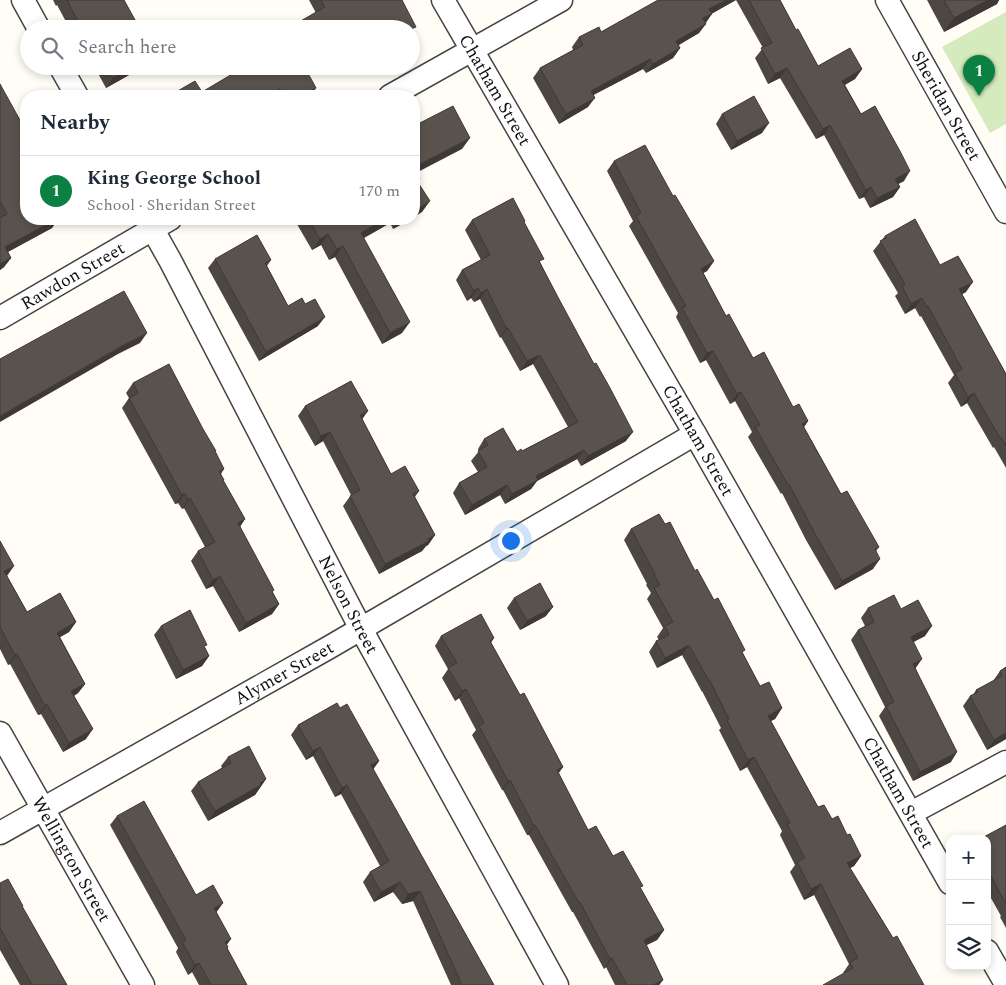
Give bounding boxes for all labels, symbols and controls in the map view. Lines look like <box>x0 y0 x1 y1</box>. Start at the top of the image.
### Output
search box <box>20 20 420 75</box>
street label: Chatham Street <box>452 29 538 151</box>
text: Search here <box>78 33 177 62</box>
icon: search <box>38 34 66 62</box>
street label: Sheridan Street <box>904 45 988 166</box>
pin: 1 <box>963 55 995 96</box>
text: Nearby <box>40 107 110 139</box>
text: King George School <box>87 164 261 193</box>
text: 1 <box>52 179 60 203</box>
text: 170 m <box>358 179 400 203</box>
text: School · Sheridan Street <box>87 193 256 217</box>
street label: Rawdon Street <box>15 235 130 317</box>
street label: Chatham Street <box>655 379 741 501</box>
your location <box>498 528 524 554</box>
street label: Nelson Street <box>311 550 386 659</box>
street label: Alymer Street <box>229 634 339 712</box>
street label: Chatham Street <box>856 731 941 853</box>
street label: Wellington Street <box>25 791 118 927</box>
map controls <box>946 835 991 970</box>
button: + <box>946 835 991 880</box>
button: − <box>946 880 991 925</box>
button: layers <box>946 925 991 970</box>

